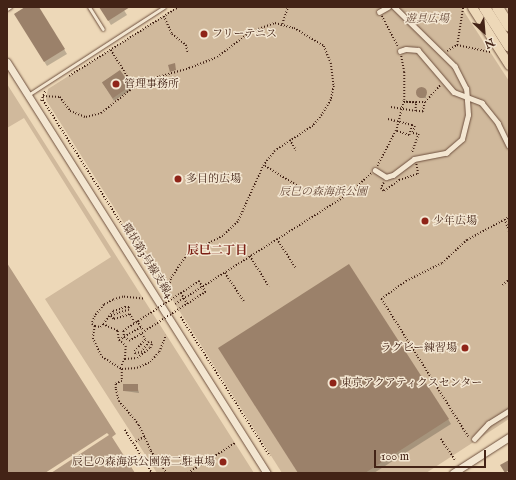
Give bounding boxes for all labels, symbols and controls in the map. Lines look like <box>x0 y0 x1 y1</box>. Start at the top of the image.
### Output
park label: 遊具広場 <box>405 12 449 26</box>
north arrow <box>464 12 504 52</box>
place label: フリーテニス <box>212 27 278 41</box>
marker: フリーテニス <box>199 29 209 39</box>
text: N <box>482 34 497 51</box>
place label: 管理事務所 <box>124 77 179 91</box>
marker: 管理事務所 <box>111 79 121 89</box>
place label: 多目的広場 <box>186 172 241 186</box>
marker: 多目的広場 <box>173 174 183 184</box>
park label: 辰巳の森海浜公園 <box>279 185 367 199</box>
place label: 少年広場 <box>433 214 477 228</box>
marker: 少年広場 <box>420 216 430 226</box>
street label: 環状第3号線支線4 <box>118 221 176 301</box>
district label: 辰巳二丁目 <box>187 244 247 258</box>
place label: ラグビー練習場 <box>380 341 457 355</box>
marker: ラグビー練習場 <box>460 343 470 353</box>
place label: 東京アクアティクスセンター <box>341 376 484 390</box>
marker: 東京アクアティクスセンター <box>328 378 338 388</box>
scale bar <box>376 442 488 468</box>
text: 100 m <box>381 449 409 464</box>
place label: 辰巳の森海浜公園第二駐車場 <box>72 455 215 469</box>
marker: 辰巳の森海浜公園第二駐車場 <box>218 457 228 467</box>

